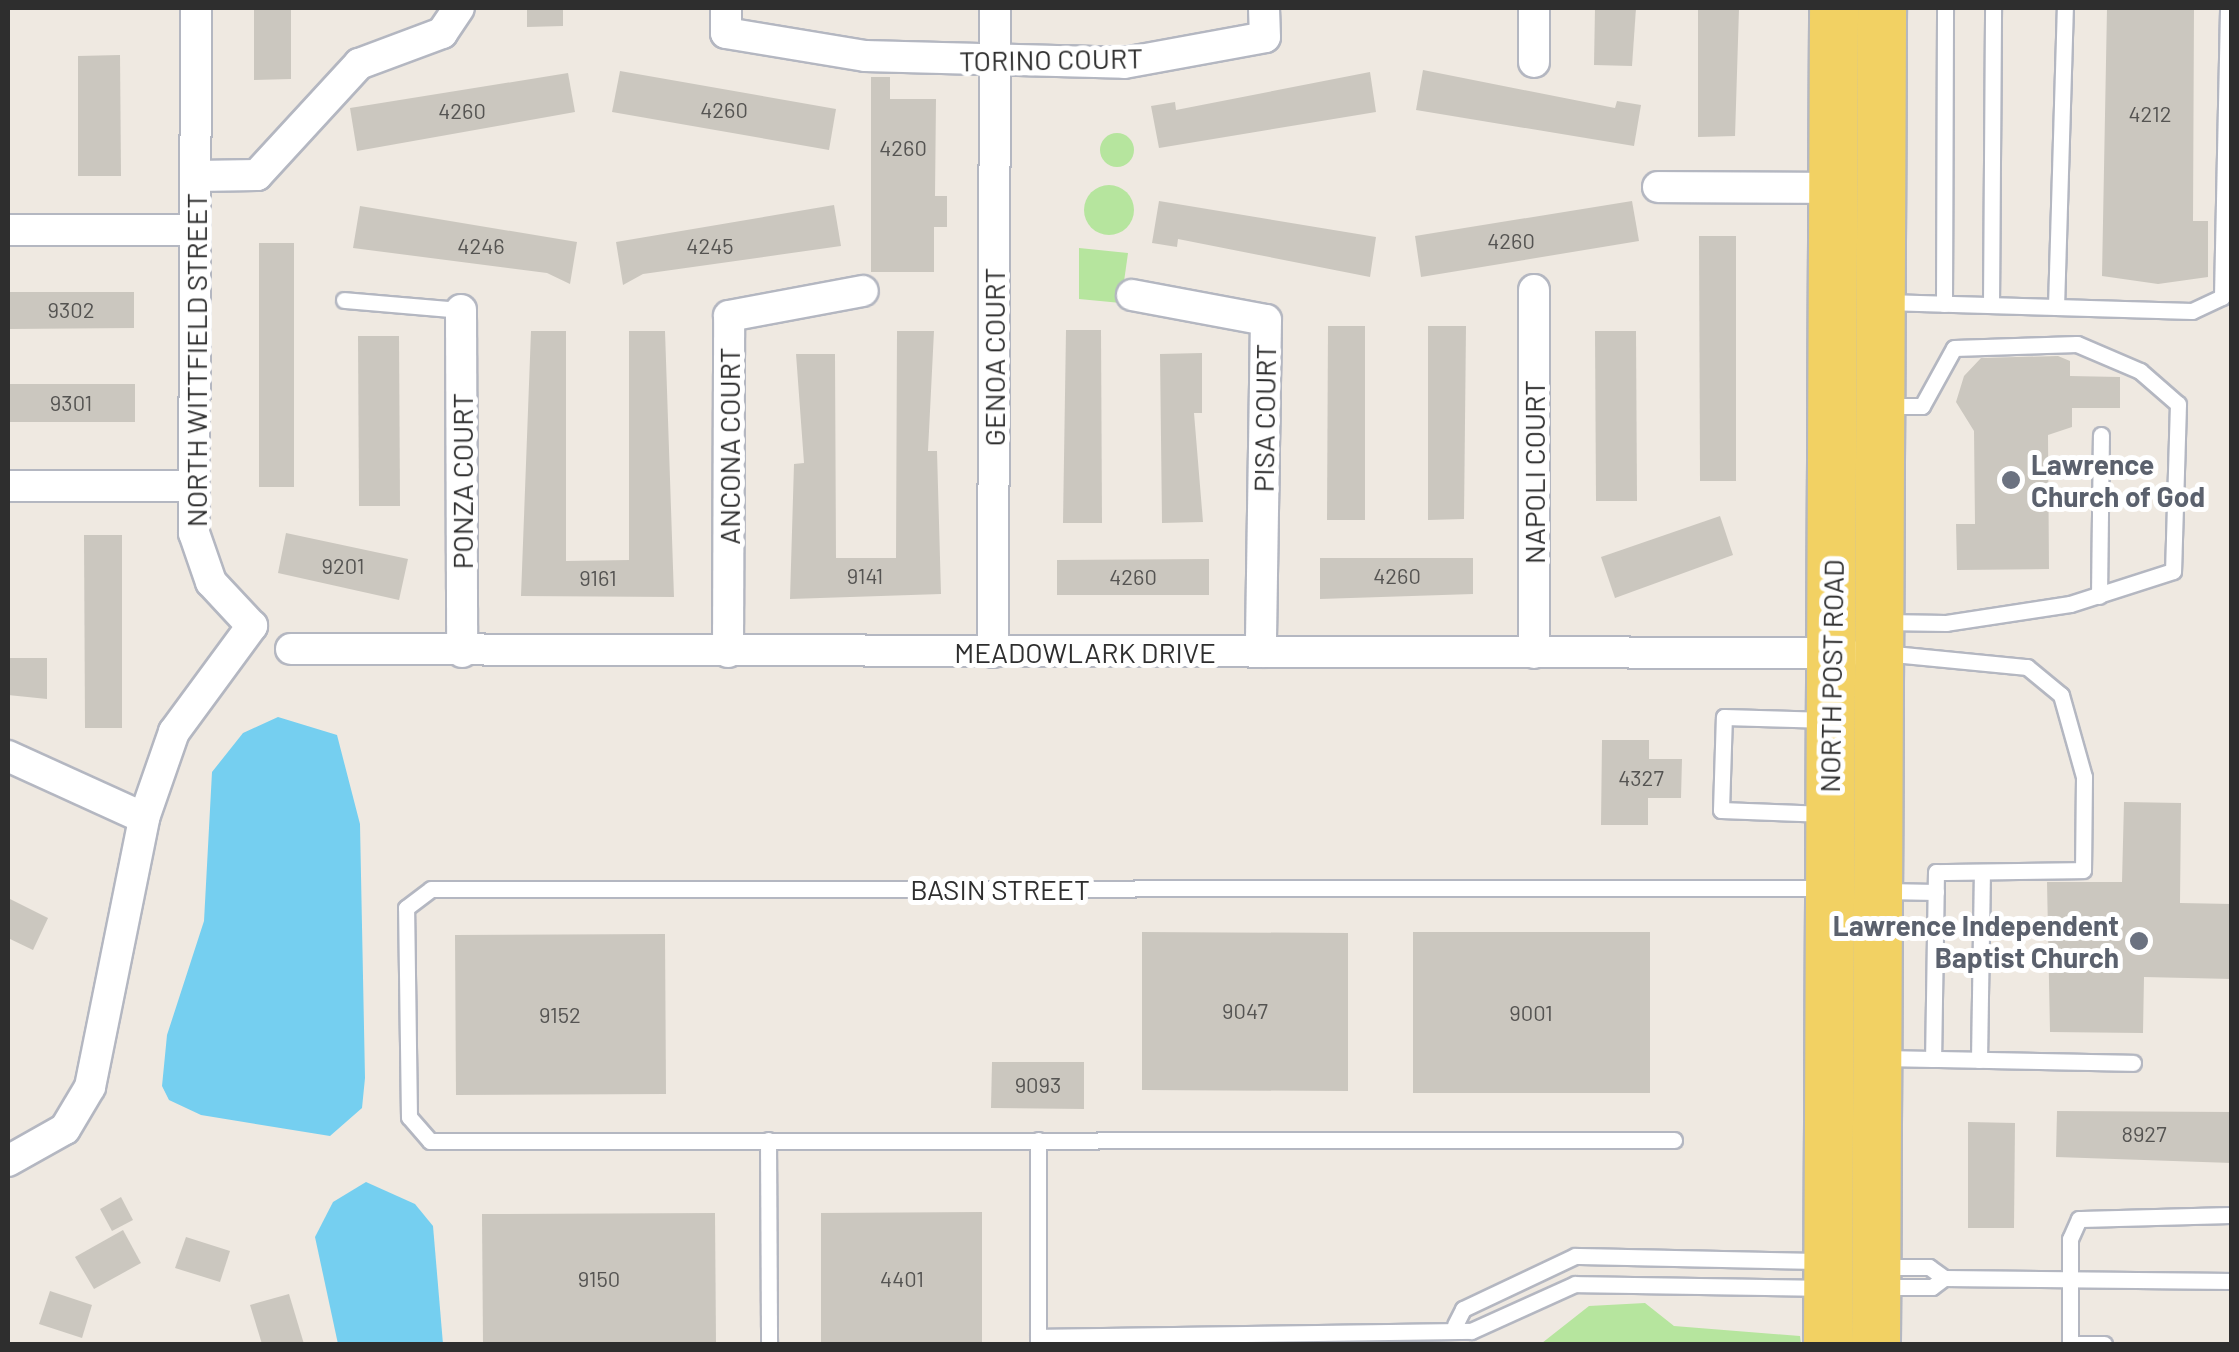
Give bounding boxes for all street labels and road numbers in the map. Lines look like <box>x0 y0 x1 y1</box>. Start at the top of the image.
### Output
street label: TORINO COURT <box>959 41 1143 77</box>
street label: NORTH WITTFIELD STREET <box>179 193 213 527</box>
street label: GENOA COURT <box>977 268 1011 446</box>
street label: PISA COURT <box>1246 344 1282 492</box>
street label: ANCONA COURT <box>712 347 746 545</box>
street label: NAPOLI COURT <box>1517 380 1551 564</box>
street label: PONZA COURT <box>445 393 479 569</box>
street label: NORTH POST ROAD <box>1812 559 1850 793</box>
street label: MEADOWLARK DRIVE <box>954 635 1216 669</box>
street label: BASIN STREET <box>910 872 1090 906</box>

